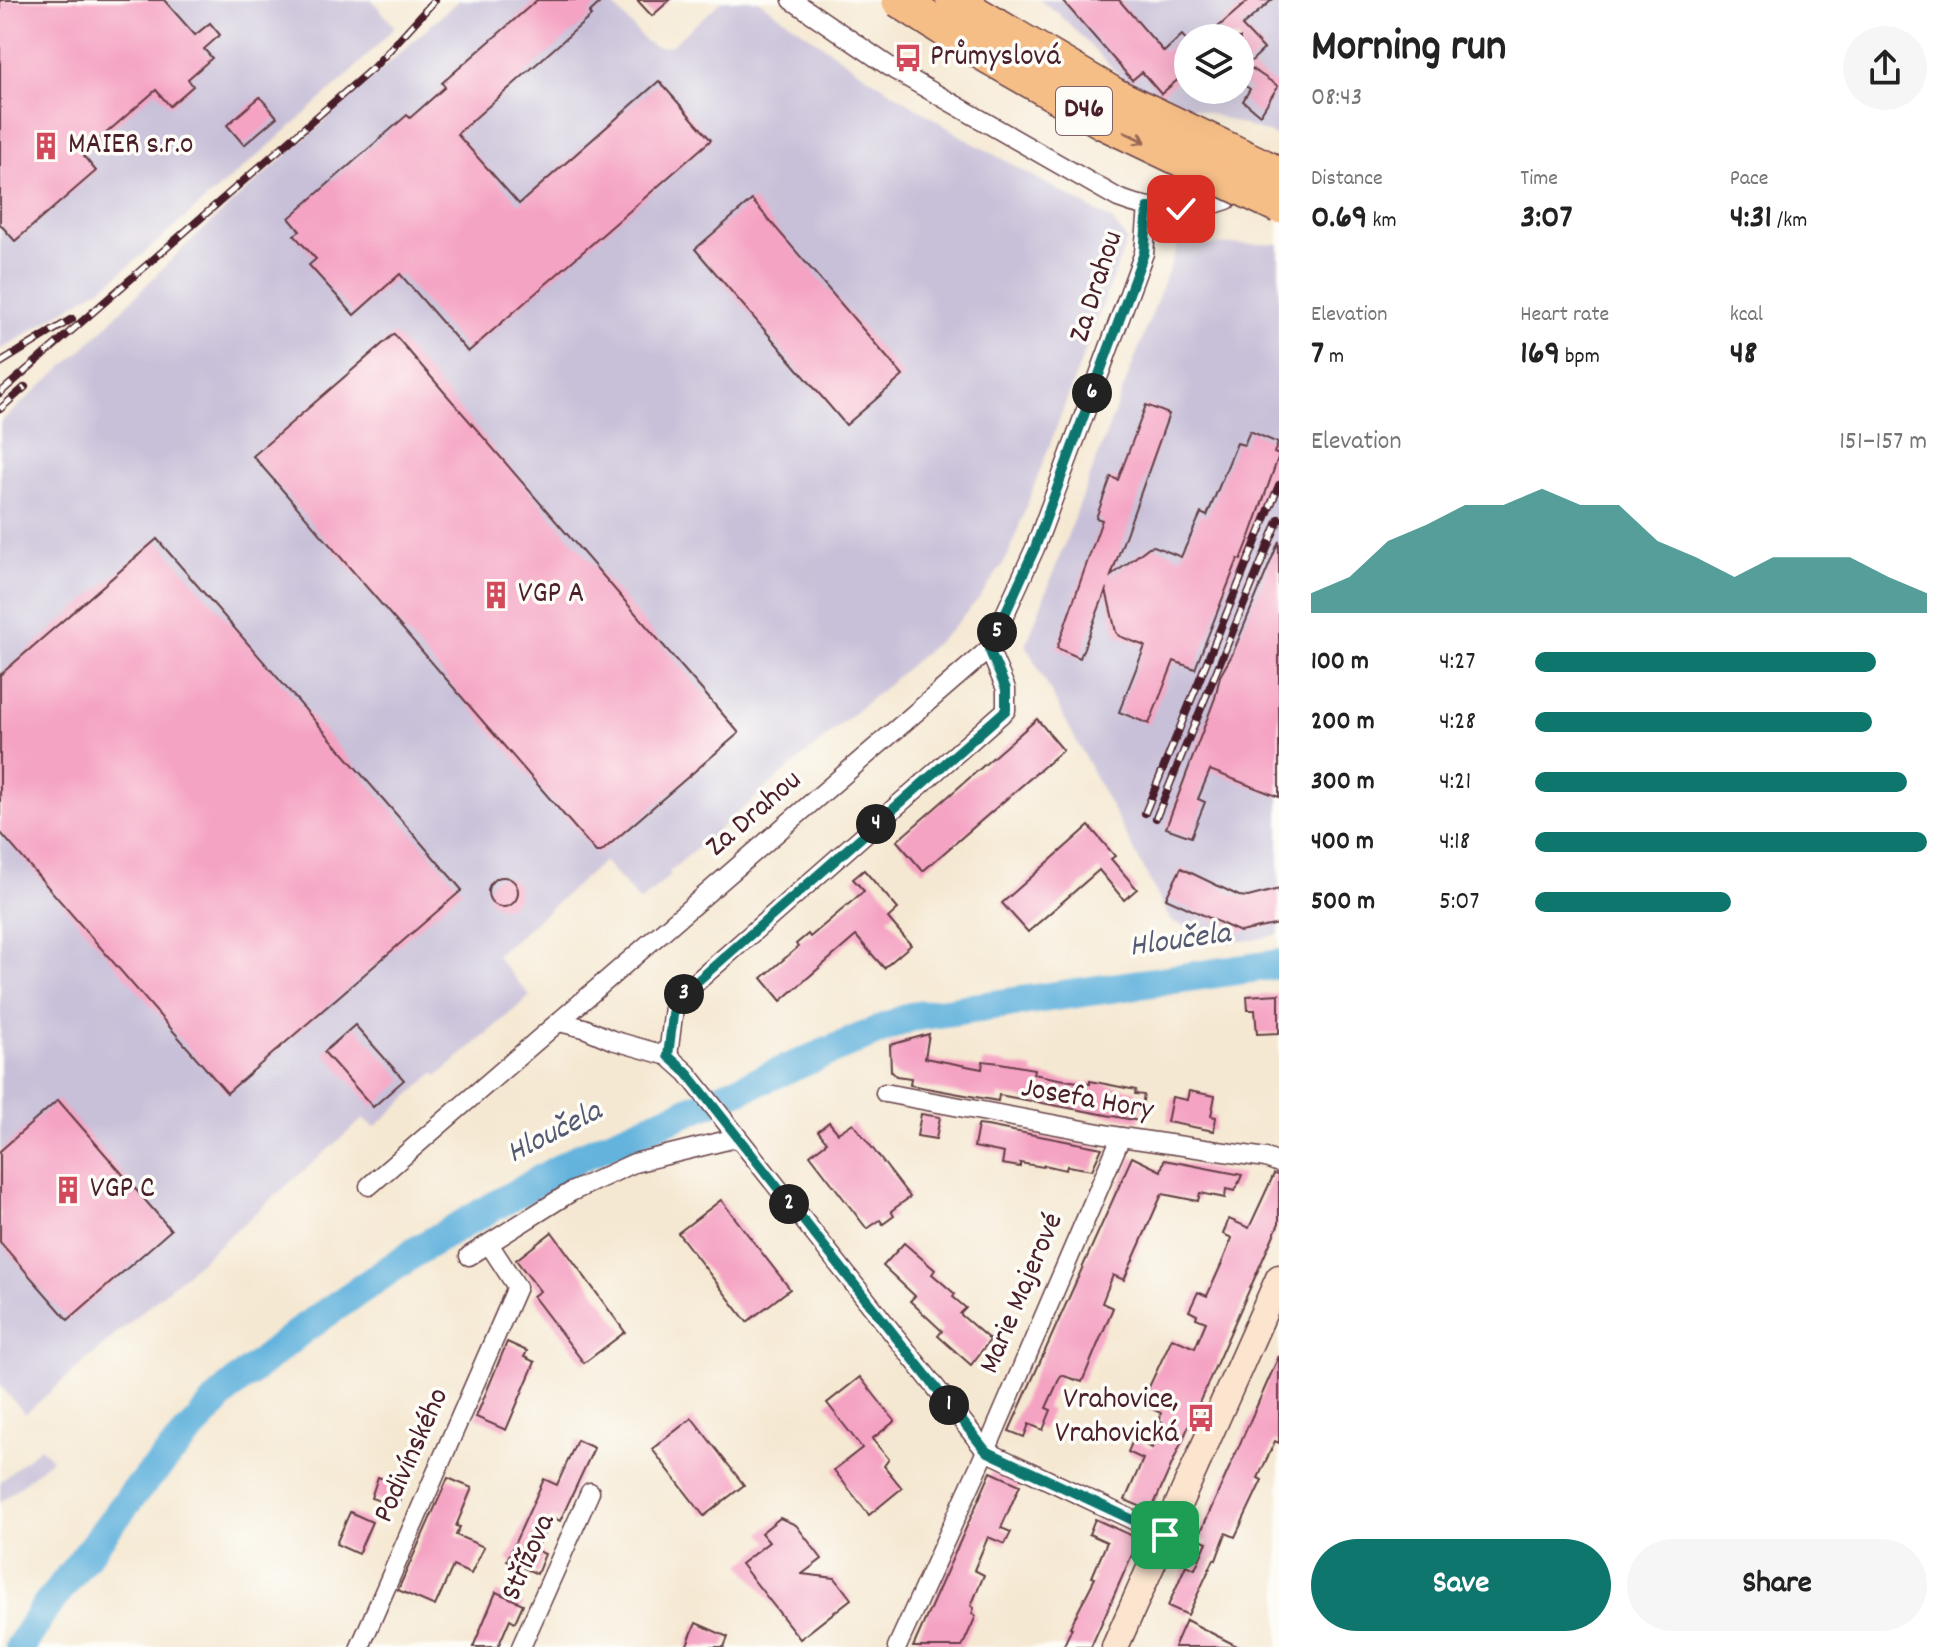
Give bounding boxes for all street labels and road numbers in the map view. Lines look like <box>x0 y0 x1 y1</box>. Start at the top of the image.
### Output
road number: D46 <box>1056 87 1112 135</box>
street label: Za Drahou <box>1060 226 1136 348</box>
street label: Za Drahou <box>698 761 812 869</box>
street label: Josefa Hory <box>1017 1068 1157 1134</box>
street label: Marie Majerové <box>970 1207 1076 1381</box>
street label: Podivínského <box>364 1382 462 1530</box>
street label: Střížova <box>492 1507 569 1608</box>

